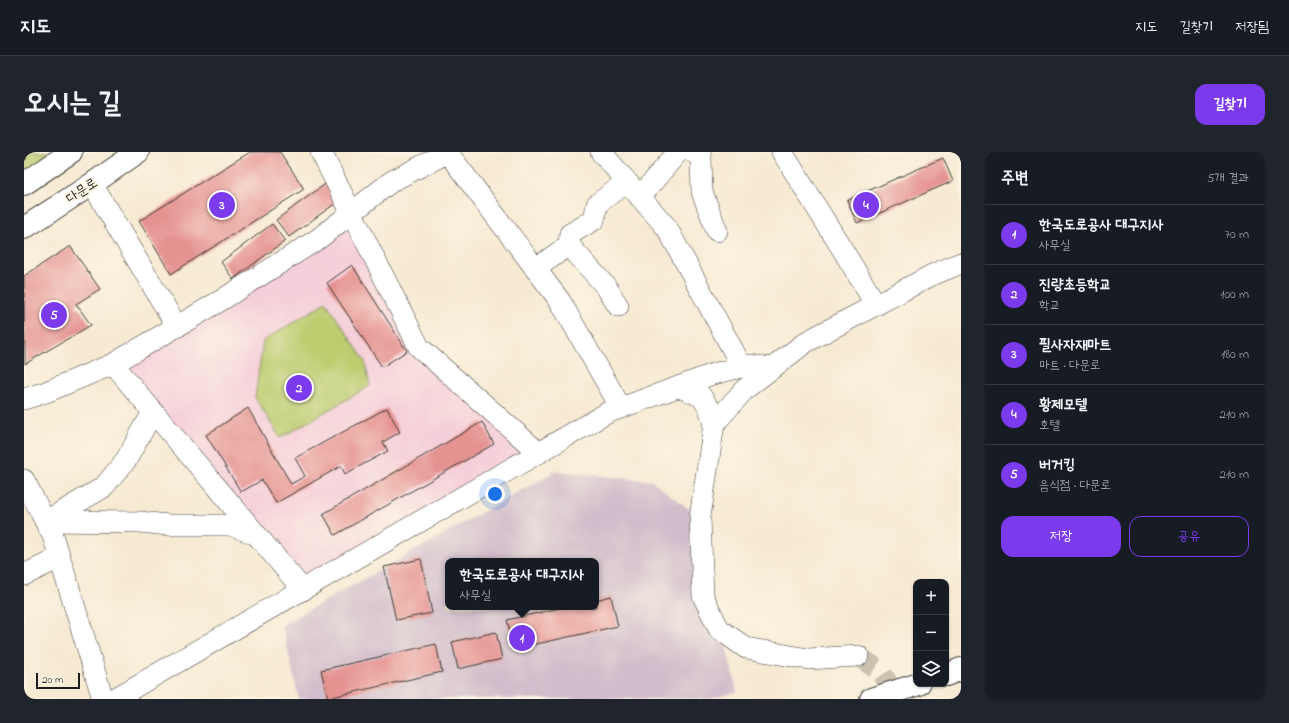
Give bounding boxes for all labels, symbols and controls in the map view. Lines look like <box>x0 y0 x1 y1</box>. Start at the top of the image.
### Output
text: 지도 <box>20 14 51 41</box>
text: 지도 <box>1135 17 1157 38</box>
text: 길찾기 <box>1179 17 1213 38</box>
text: 저장됨 <box>1235 17 1269 38</box>
text: 오시는 길 <box>24 84 121 125</box>
button: 길찾기 <box>1195 84 1265 125</box>
text: 주변 <box>1001 166 1028 191</box>
text: 5개 결과 <box>1207 169 1249 188</box>
street label: 다문로 <box>62 173 102 209</box>
pin: 3 <box>209 190 235 220</box>
pin: 4 <box>853 190 879 220</box>
text: 한국도로공사 대구지사 <box>1039 214 1163 236</box>
text: 1 <box>1012 225 1016 244</box>
text: 70 m <box>1225 225 1249 244</box>
text: 사무실 <box>1039 236 1070 255</box>
text: 진량초등학교 <box>1039 274 1111 296</box>
text: 2 <box>1011 285 1017 304</box>
text: 100 m <box>1220 285 1249 304</box>
text: 학교 <box>1039 296 1060 315</box>
pin: 5 <box>41 300 67 330</box>
text: 필사자재마트 <box>1039 334 1111 356</box>
text: 3 <box>1011 345 1017 364</box>
text: 180 m <box>1221 345 1249 364</box>
text: 마트 · 다문로 <box>1039 356 1101 375</box>
pin: 2 <box>286 373 312 403</box>
text: 황제모텔 <box>1039 394 1087 416</box>
text: 4 <box>1011 405 1017 424</box>
text: 210 m <box>1219 405 1249 424</box>
text: 호텔 <box>1039 416 1060 435</box>
text: 버거킹 <box>1039 454 1075 476</box>
text: 5 <box>1010 465 1018 484</box>
text: 210 m <box>1219 465 1249 484</box>
text: 음식점 · 다문로 <box>1039 476 1111 495</box>
your location <box>485 484 505 504</box>
button: 저장 <box>1001 516 1121 557</box>
button: 공유 <box>1129 516 1249 557</box>
popup <box>445 558 599 610</box>
text: 한국도로공사 대구지사 <box>460 564 584 586</box>
map controls <box>913 579 949 687</box>
button: + <box>913 579 949 615</box>
text: 사무실 <box>460 586 491 605</box>
button: − <box>913 615 949 651</box>
pin: 1 <box>509 623 535 653</box>
button: layers <box>913 651 949 687</box>
scale bar <box>36 671 80 690</box>
text: 20 m <box>42 672 64 688</box>

